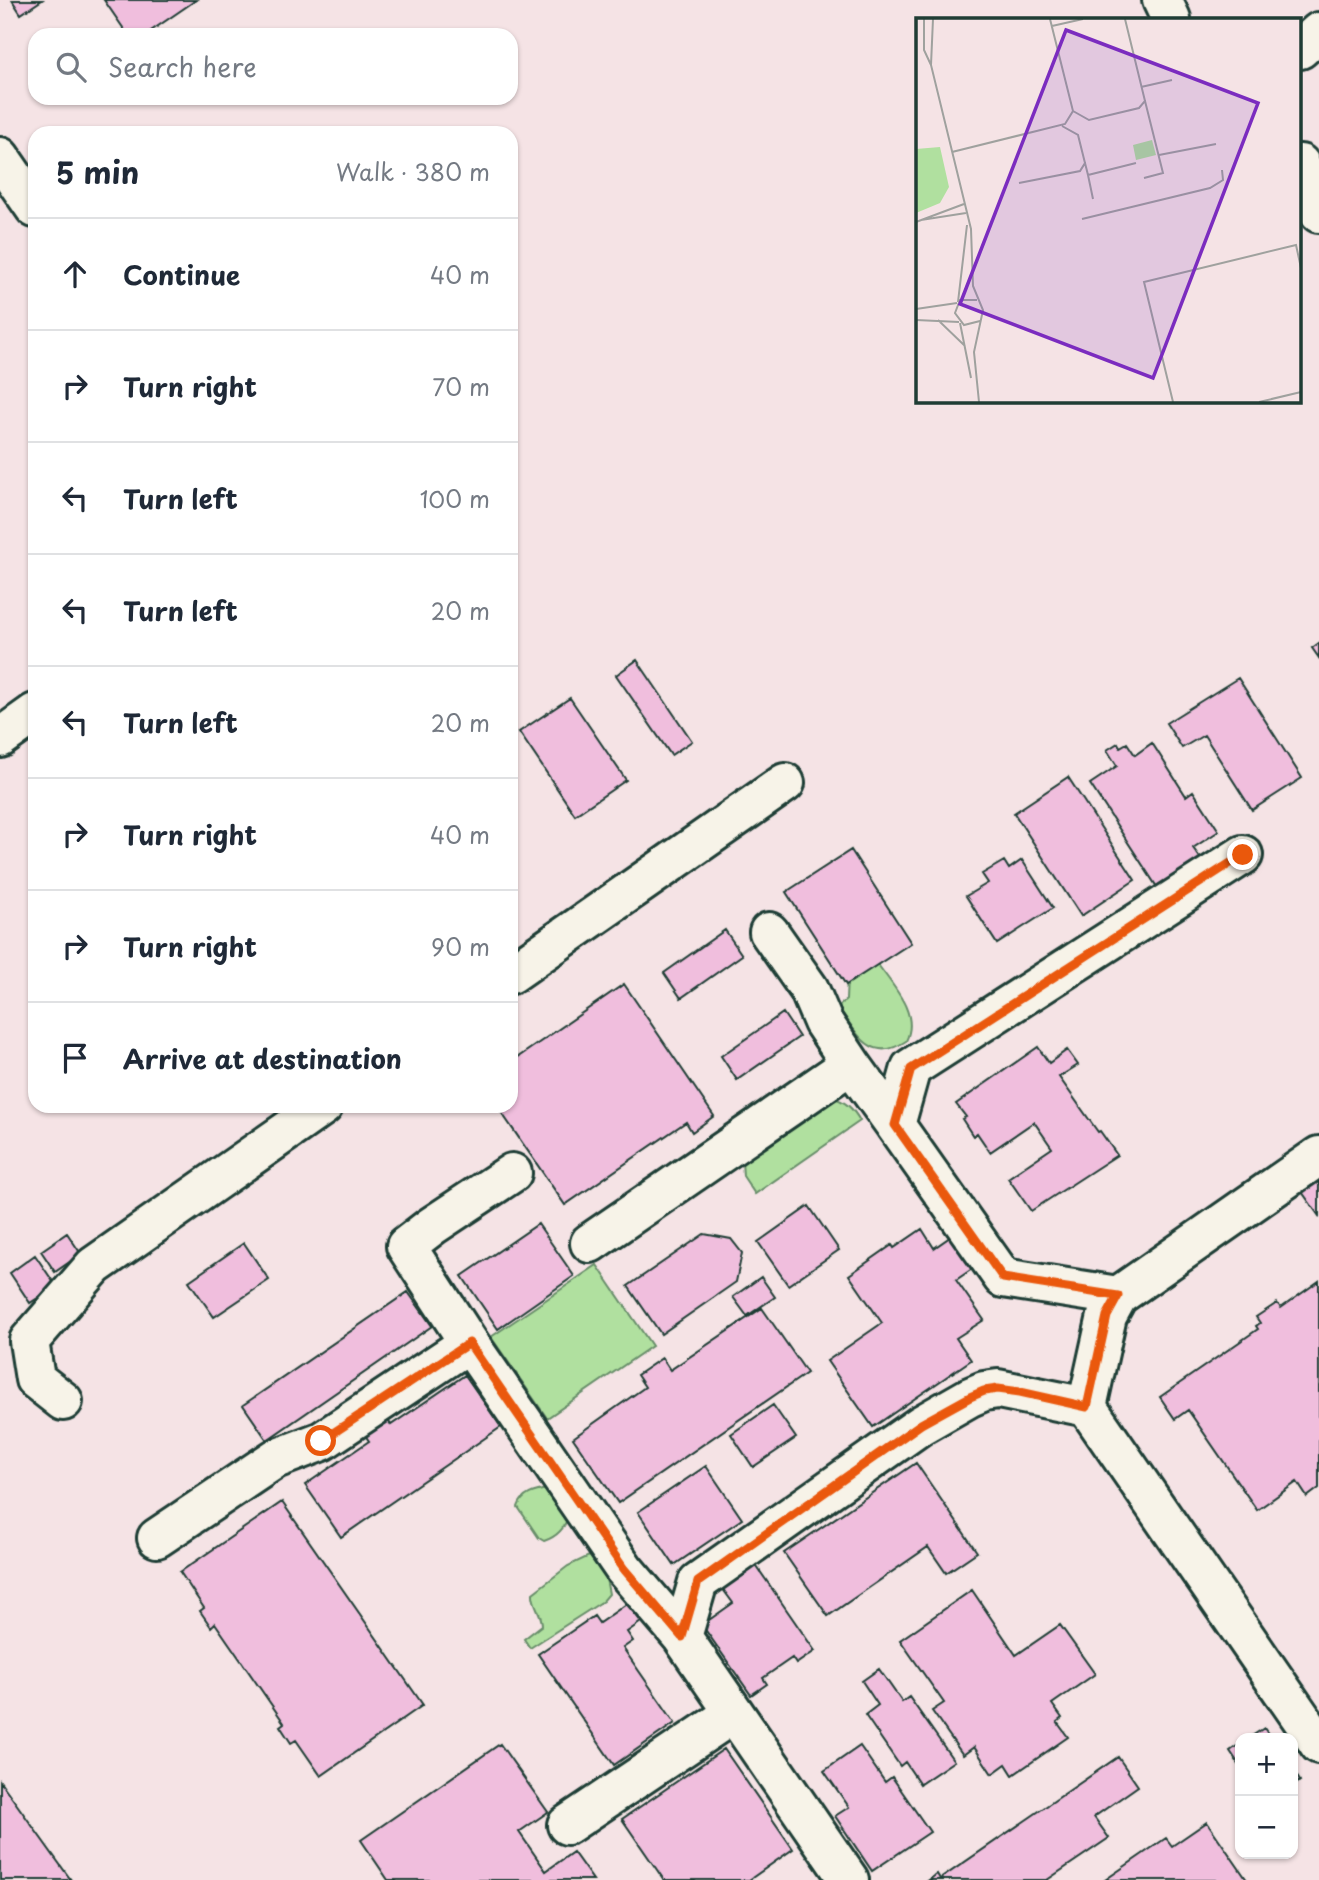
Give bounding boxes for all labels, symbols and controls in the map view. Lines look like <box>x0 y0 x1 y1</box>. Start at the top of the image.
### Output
inset map <box>916 18 1302 402</box>
search box <box>28 28 518 105</box>
text: Search here <box>108 47 257 86</box>
icon: search <box>52 48 90 86</box>
text: 5 min <box>56 149 139 194</box>
text: Walk · 380 m <box>336 154 490 189</box>
icon: ahead <box>56 255 94 293</box>
text: Continue <box>123 255 240 294</box>
text: 40 m <box>430 257 490 292</box>
icon: right <box>56 367 94 405</box>
text: Turn right <box>123 367 257 406</box>
text: 70 m <box>432 369 490 404</box>
icon: left <box>56 479 94 517</box>
text: Turn left <box>123 479 238 518</box>
text: 100 m <box>420 481 490 516</box>
icon: left <box>56 591 94 629</box>
text: Turn left <box>123 591 238 630</box>
text: 20 m <box>431 593 490 628</box>
icon: left <box>56 703 94 741</box>
text: Turn left <box>123 703 238 742</box>
text: 20 m <box>431 705 490 740</box>
icon: right <box>56 815 94 853</box>
text: Turn right <box>123 815 257 854</box>
text: 40 m <box>430 817 490 852</box>
route end <box>1227 839 1258 870</box>
icon: right <box>56 927 94 965</box>
text: Turn right <box>123 927 257 966</box>
text: 90 m <box>431 929 490 964</box>
icon: arrive <box>56 1039 94 1077</box>
text: Arrive at destination <box>123 1039 402 1078</box>
route start <box>305 1425 336 1456</box>
map controls <box>1235 1733 1298 1859</box>
button: + <box>1235 1733 1298 1796</box>
button: − <box>1235 1796 1298 1859</box>

